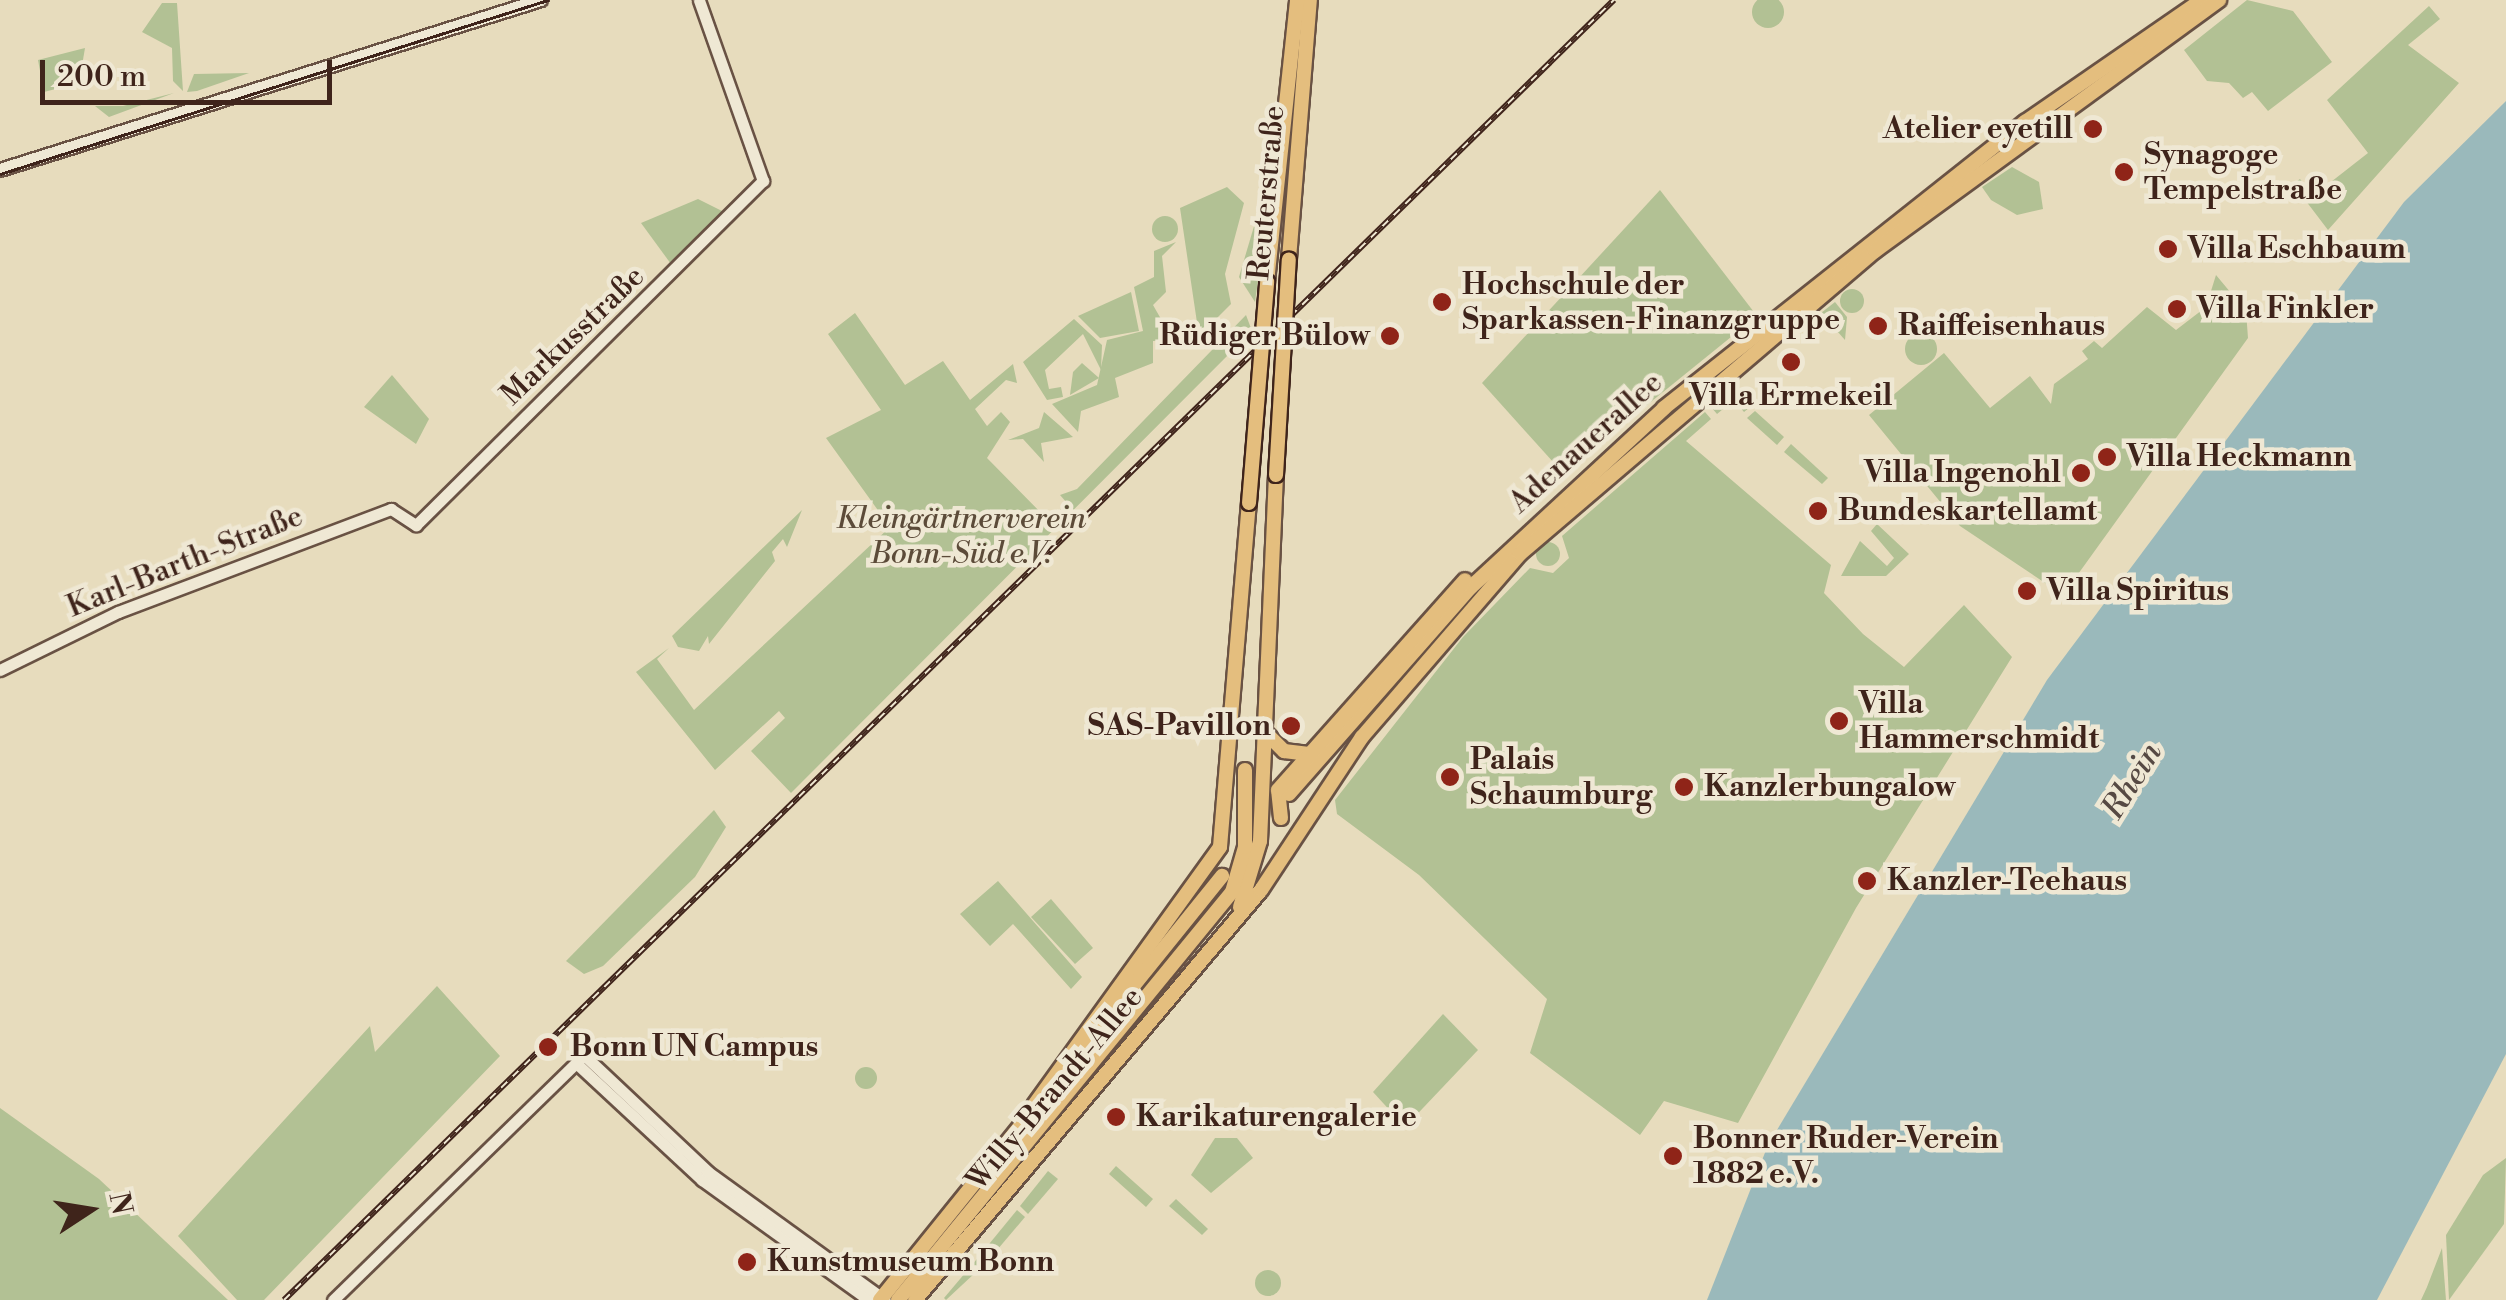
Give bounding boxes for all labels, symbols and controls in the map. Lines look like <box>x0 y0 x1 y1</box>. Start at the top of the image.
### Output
scale bar <box>45 40 338 102</box>
text: 200 m <box>57 58 146 96</box>
street label: Reuterstraße <box>1241 104 1293 282</box>
place label: Atelier eyetill <box>1883 111 2073 147</box>
marker: Atelier eyetill <box>2082 118 2104 140</box>
place label: Synagoge Tempelstraße <box>2144 137 2342 208</box>
marker: Synagoge Tempelstraße <box>2113 161 2135 183</box>
place label: Villa Eschbaum <box>2188 231 2406 267</box>
marker: Villa Eschbaum <box>2157 238 2179 260</box>
street label: Markusstraße <box>494 259 652 413</box>
place label: Hochschule der Sparkassen-Finanzgruppe <box>1462 267 1840 338</box>
marker: Hochschule der Sparkassen-Finanzgruppe <box>1431 291 1453 313</box>
place label: Villa Finkler <box>2197 291 2374 327</box>
marker: Villa Finkler <box>2166 298 2188 320</box>
place label: Raiffeisenhaus <box>1898 308 2105 344</box>
marker: Raiffeisenhaus <box>1867 315 1889 337</box>
place label: Rüdiger Bülow <box>1159 318 1370 354</box>
marker: Rüdiger Bülow <box>1379 325 1401 347</box>
marker: Villa Ermekeil <box>1780 351 1802 373</box>
street label: Adenauerallee <box>1502 365 1670 521</box>
place label: Villa Ermekeil <box>1690 378 1892 414</box>
place label: Villa Heckmann <box>2127 439 2351 475</box>
marker: Villa Heckmann <box>2096 446 2118 468</box>
place label: Villa Ingenohl <box>1864 455 2061 491</box>
marker: Villa Ingenohl <box>2070 462 2092 484</box>
place label: Bundeskartellamt <box>1838 493 2097 529</box>
street label: Karl-Barth-Straße <box>62 498 308 626</box>
marker: Bundeskartellamt <box>1807 500 1829 522</box>
park label: Kleingärtnerverein Bonn-Süd e.V. <box>836 501 1086 572</box>
place label: Villa Spiritus <box>2047 573 2229 609</box>
marker: Villa Spiritus <box>2016 580 2038 602</box>
place label: Villa Hammerschmidt <box>1859 686 2099 756</box>
place label: SAS-Pavillon <box>1088 708 1271 744</box>
marker: Villa Hammerschmidt <box>1828 710 1850 732</box>
marker: SAS-Pavillon <box>1280 715 1302 737</box>
water label: Rhein <box>2094 736 2170 826</box>
place label: Palais Schaumburg <box>1470 742 1652 812</box>
marker: Palais Schaumburg <box>1439 766 1461 788</box>
place label: Kanzlerbungalow <box>1704 769 1955 805</box>
marker: Kanzlerbungalow <box>1673 776 1695 798</box>
place label: Kanzler-Teehaus <box>1887 863 2127 899</box>
marker: Kanzler-Teehaus <box>1856 870 1878 892</box>
street label: Willy-Brandt-Allee <box>959 980 1151 1198</box>
place label: Bonn UN Campus <box>570 1029 818 1065</box>
marker: Bonn UN Campus <box>535 1034 561 1060</box>
place label: Karikaturengalerie <box>1136 1099 1417 1135</box>
marker: Karikaturengalerie <box>1105 1106 1127 1128</box>
place label: Bonner Ruder-Verein 1882 e.V. <box>1693 1121 1998 1192</box>
marker: Bonner Ruder-Verein 1882 e.V. <box>1662 1145 1684 1167</box>
north arrow <box>40 1160 140 1260</box>
text: N <box>100 1189 139 1218</box>
place label: Kunstmuseum Bonn <box>767 1244 1054 1280</box>
marker: Kunstmuseum Bonn <box>736 1251 758 1273</box>

